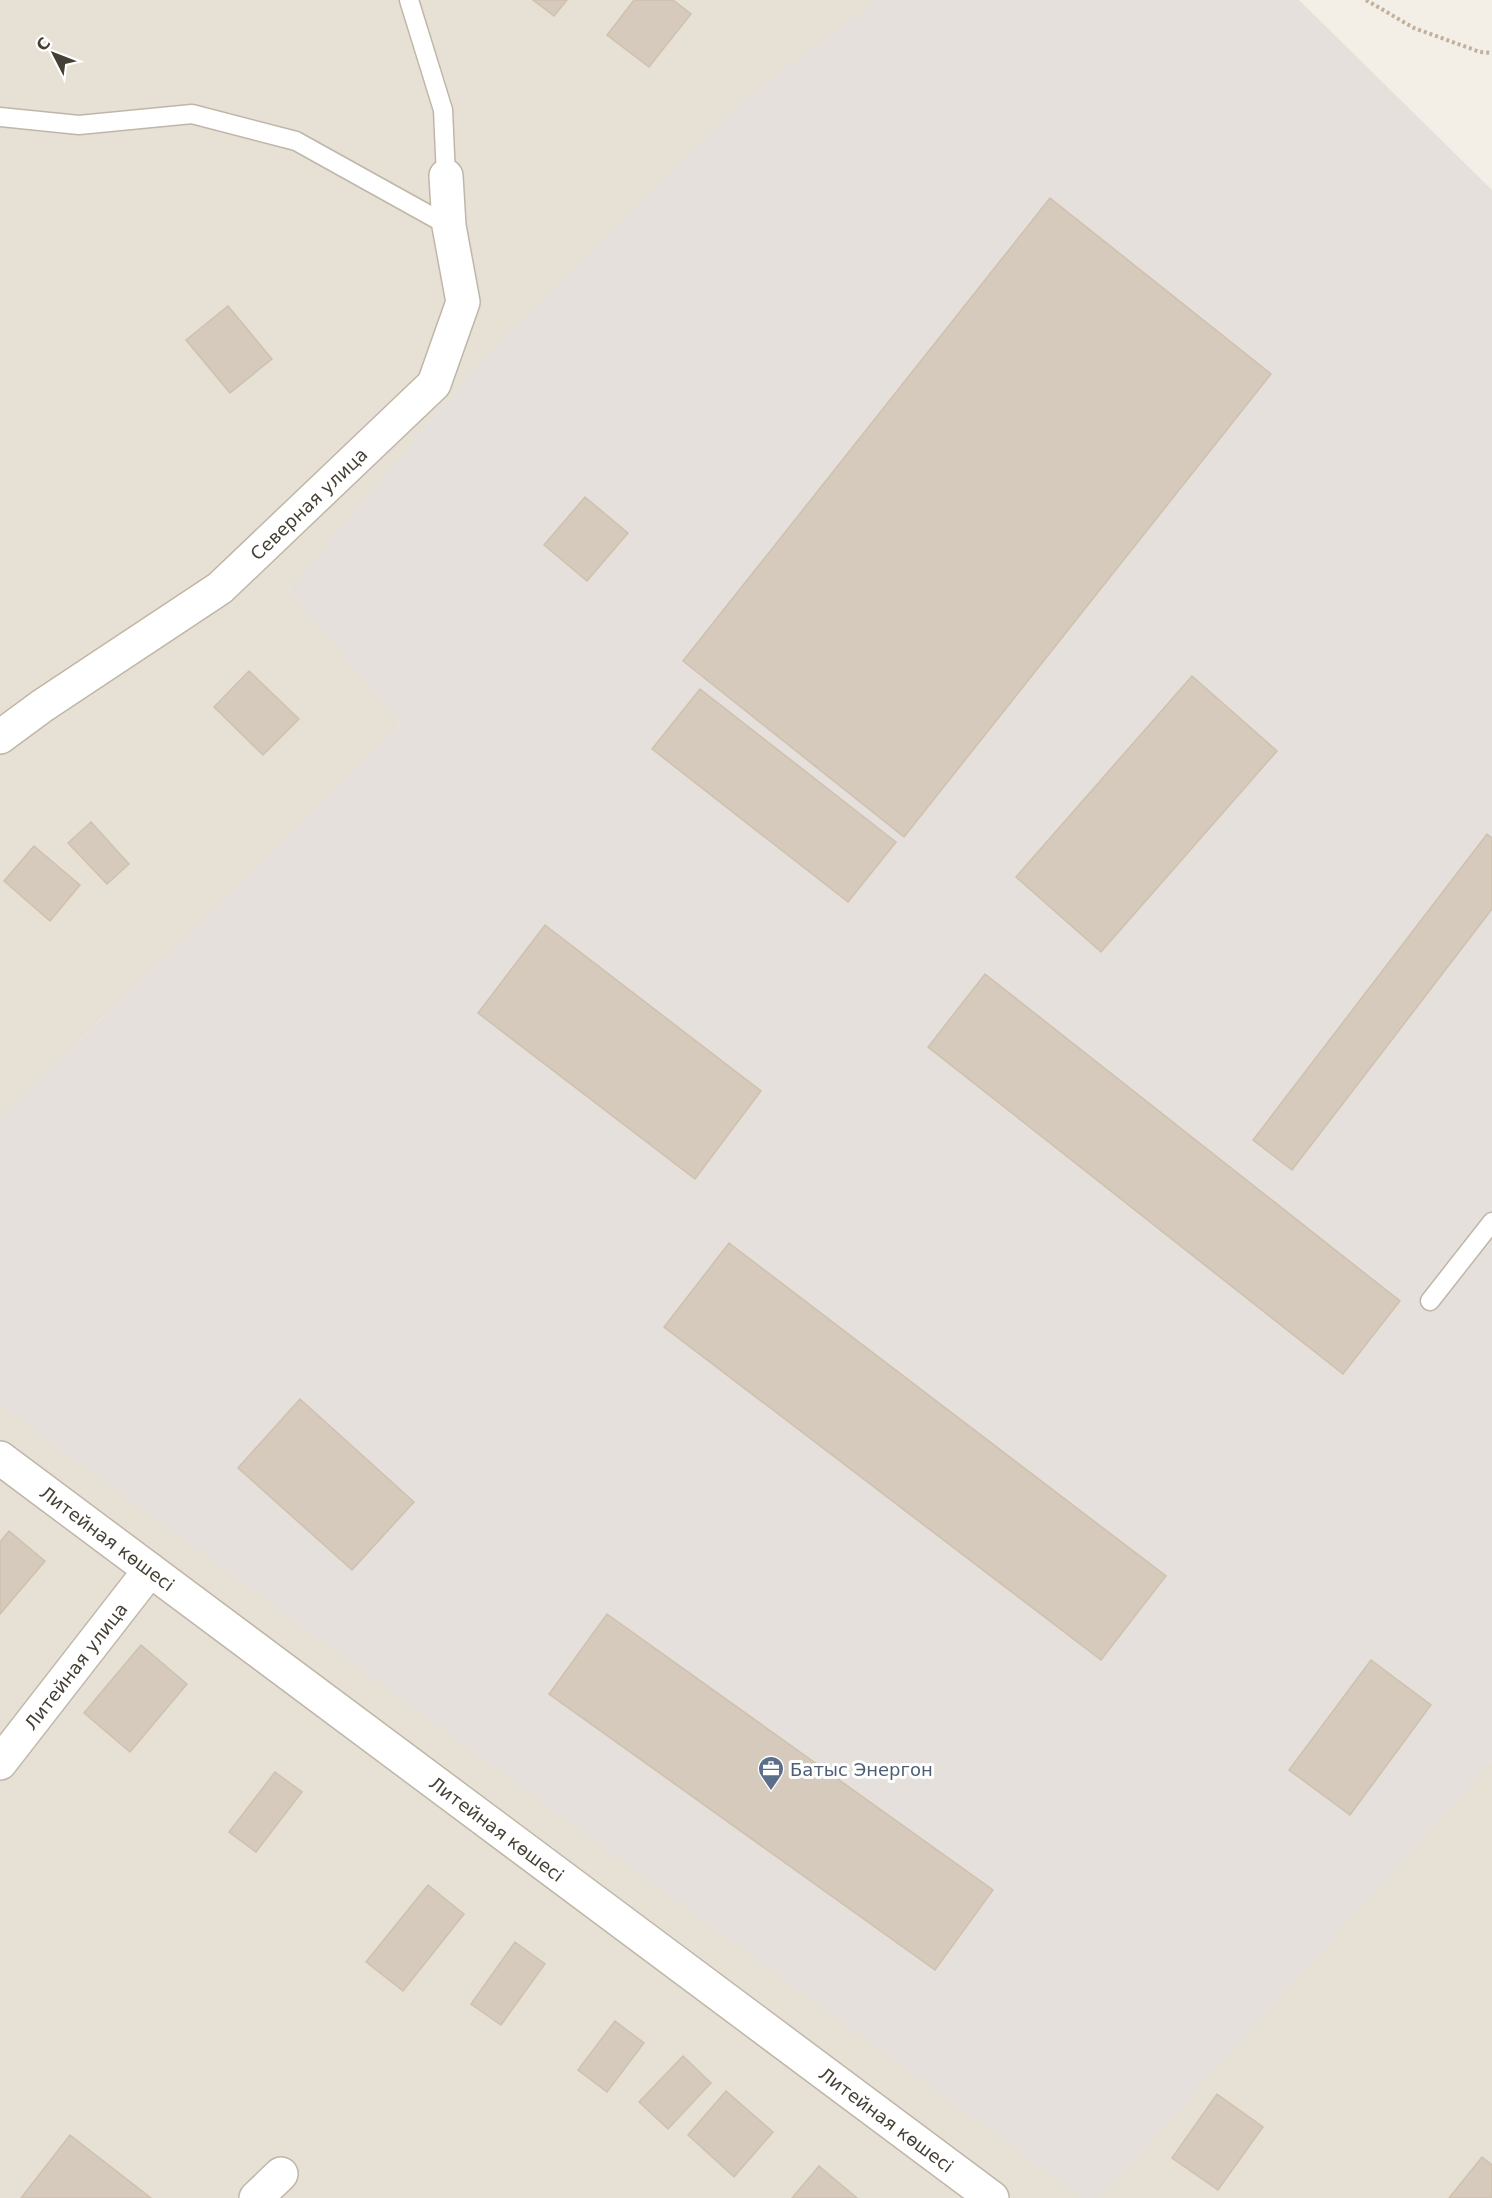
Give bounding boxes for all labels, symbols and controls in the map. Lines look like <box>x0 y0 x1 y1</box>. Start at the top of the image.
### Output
north arrow <box>24 24 84 84</box>
text: С <box>32 34 54 55</box>
street label: Северная улица <box>246 443 371 564</box>
street label: Литейная көшесі <box>36 1481 179 1595</box>
street label: Литейная улица <box>20 1598 131 1734</box>
office icon: Батыс Энергон <box>756 1754 786 1792</box>
place label: Батыс Энергон <box>790 1759 933 1780</box>
street label: Литейная көшесі <box>426 1772 568 1886</box>
street label: Литейная көшесі <box>815 2062 958 2176</box>

